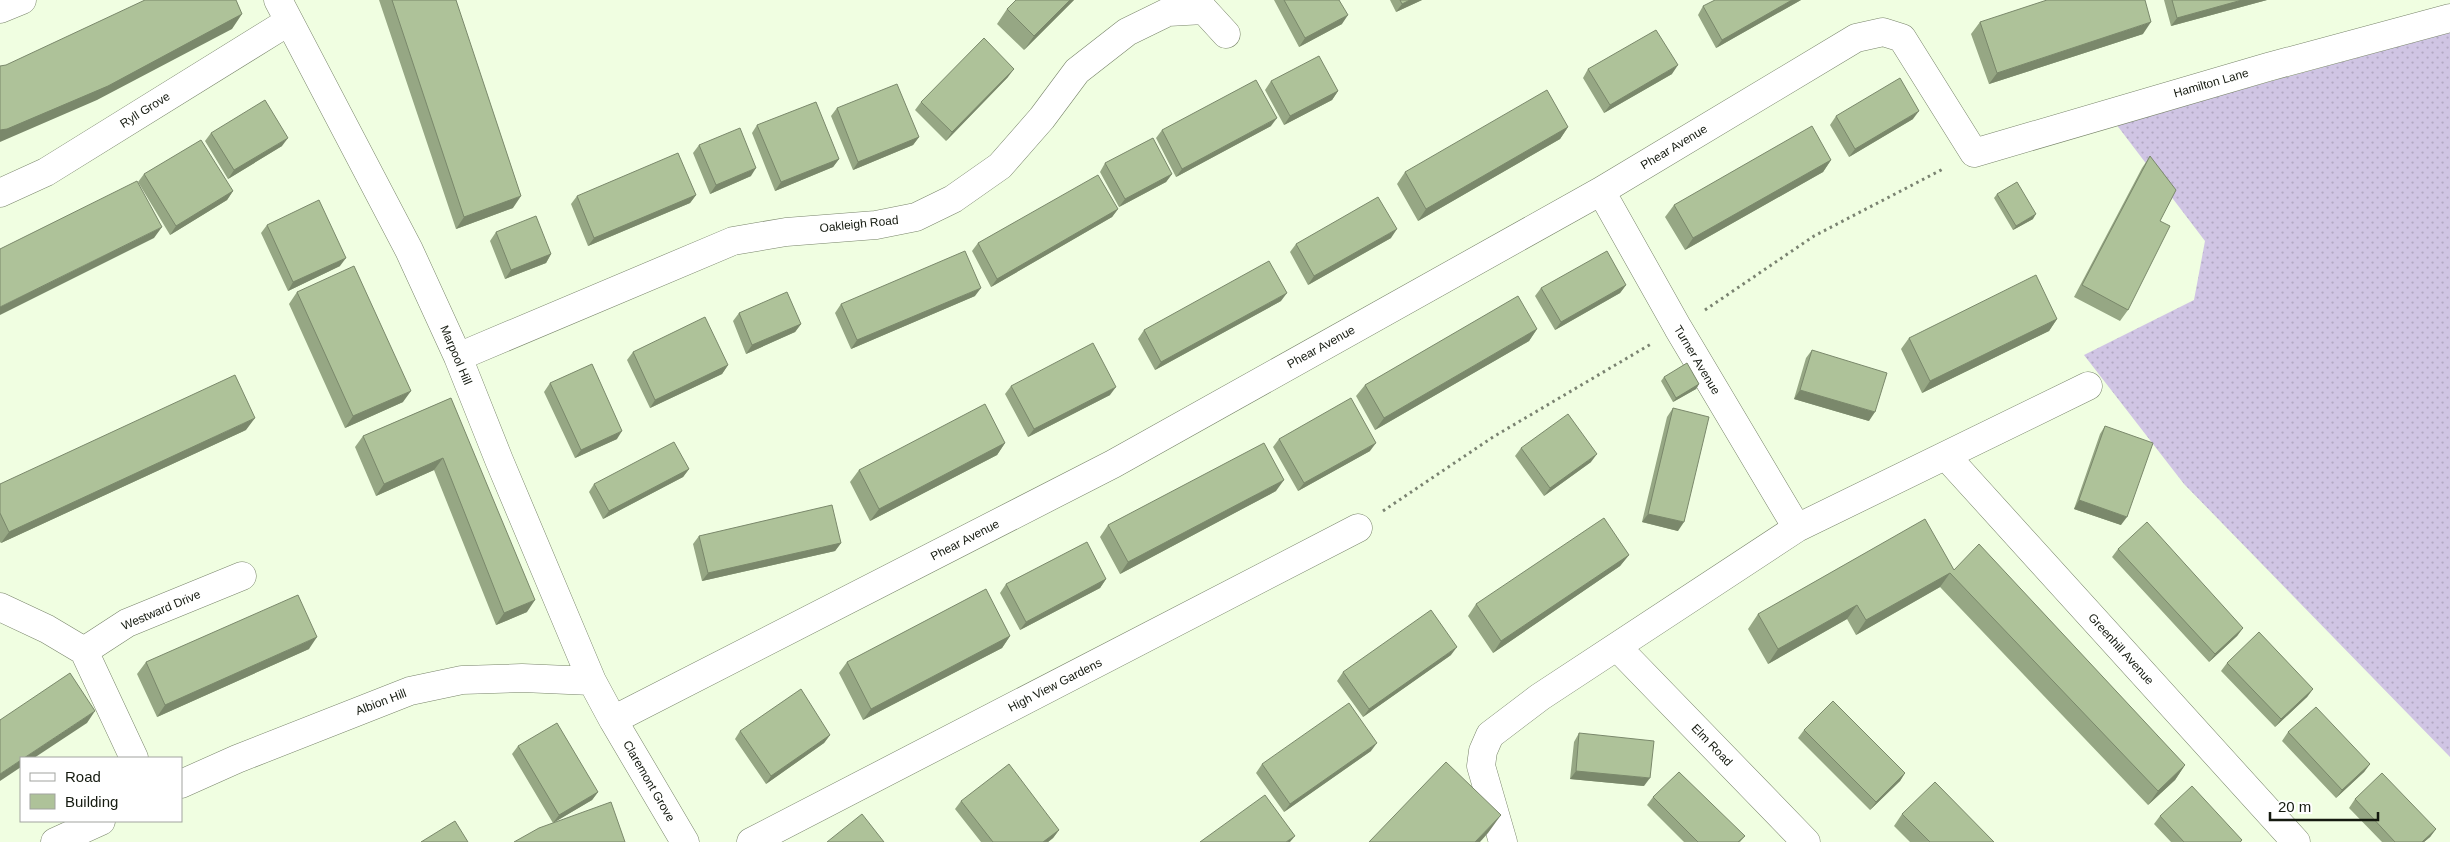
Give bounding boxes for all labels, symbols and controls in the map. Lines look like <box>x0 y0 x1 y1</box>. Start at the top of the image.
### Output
street label: Hamilton Lane <box>2172 66 2250 100</box>
street label: Ryll Grove <box>118 89 173 131</box>
street label: Phear Avenue <box>1638 121 1710 172</box>
street label: Oakleigh Road <box>819 213 899 235</box>
street label: Phear Avenue <box>1285 322 1358 371</box>
street label: Marpool Hill <box>437 323 475 387</box>
street label: Turner Avenue <box>1671 323 1723 397</box>
street label: Phear Avenue <box>928 517 1002 563</box>
street label: Westward Drive <box>119 587 203 633</box>
street label: Greenhill Avenue <box>2085 610 2157 688</box>
street label: High View Gardens <box>1006 655 1104 715</box>
street label: Albion Hill <box>354 686 408 718</box>
street label: Elm Road <box>1689 721 1735 769</box>
street label: Claremont Grove <box>620 738 678 824</box>
legend <box>20 757 182 822</box>
text: Road <box>65 768 101 785</box>
scale bar <box>2270 790 2378 822</box>
text: Building <box>65 793 118 810</box>
text: 20 m <box>2278 798 2311 815</box>

